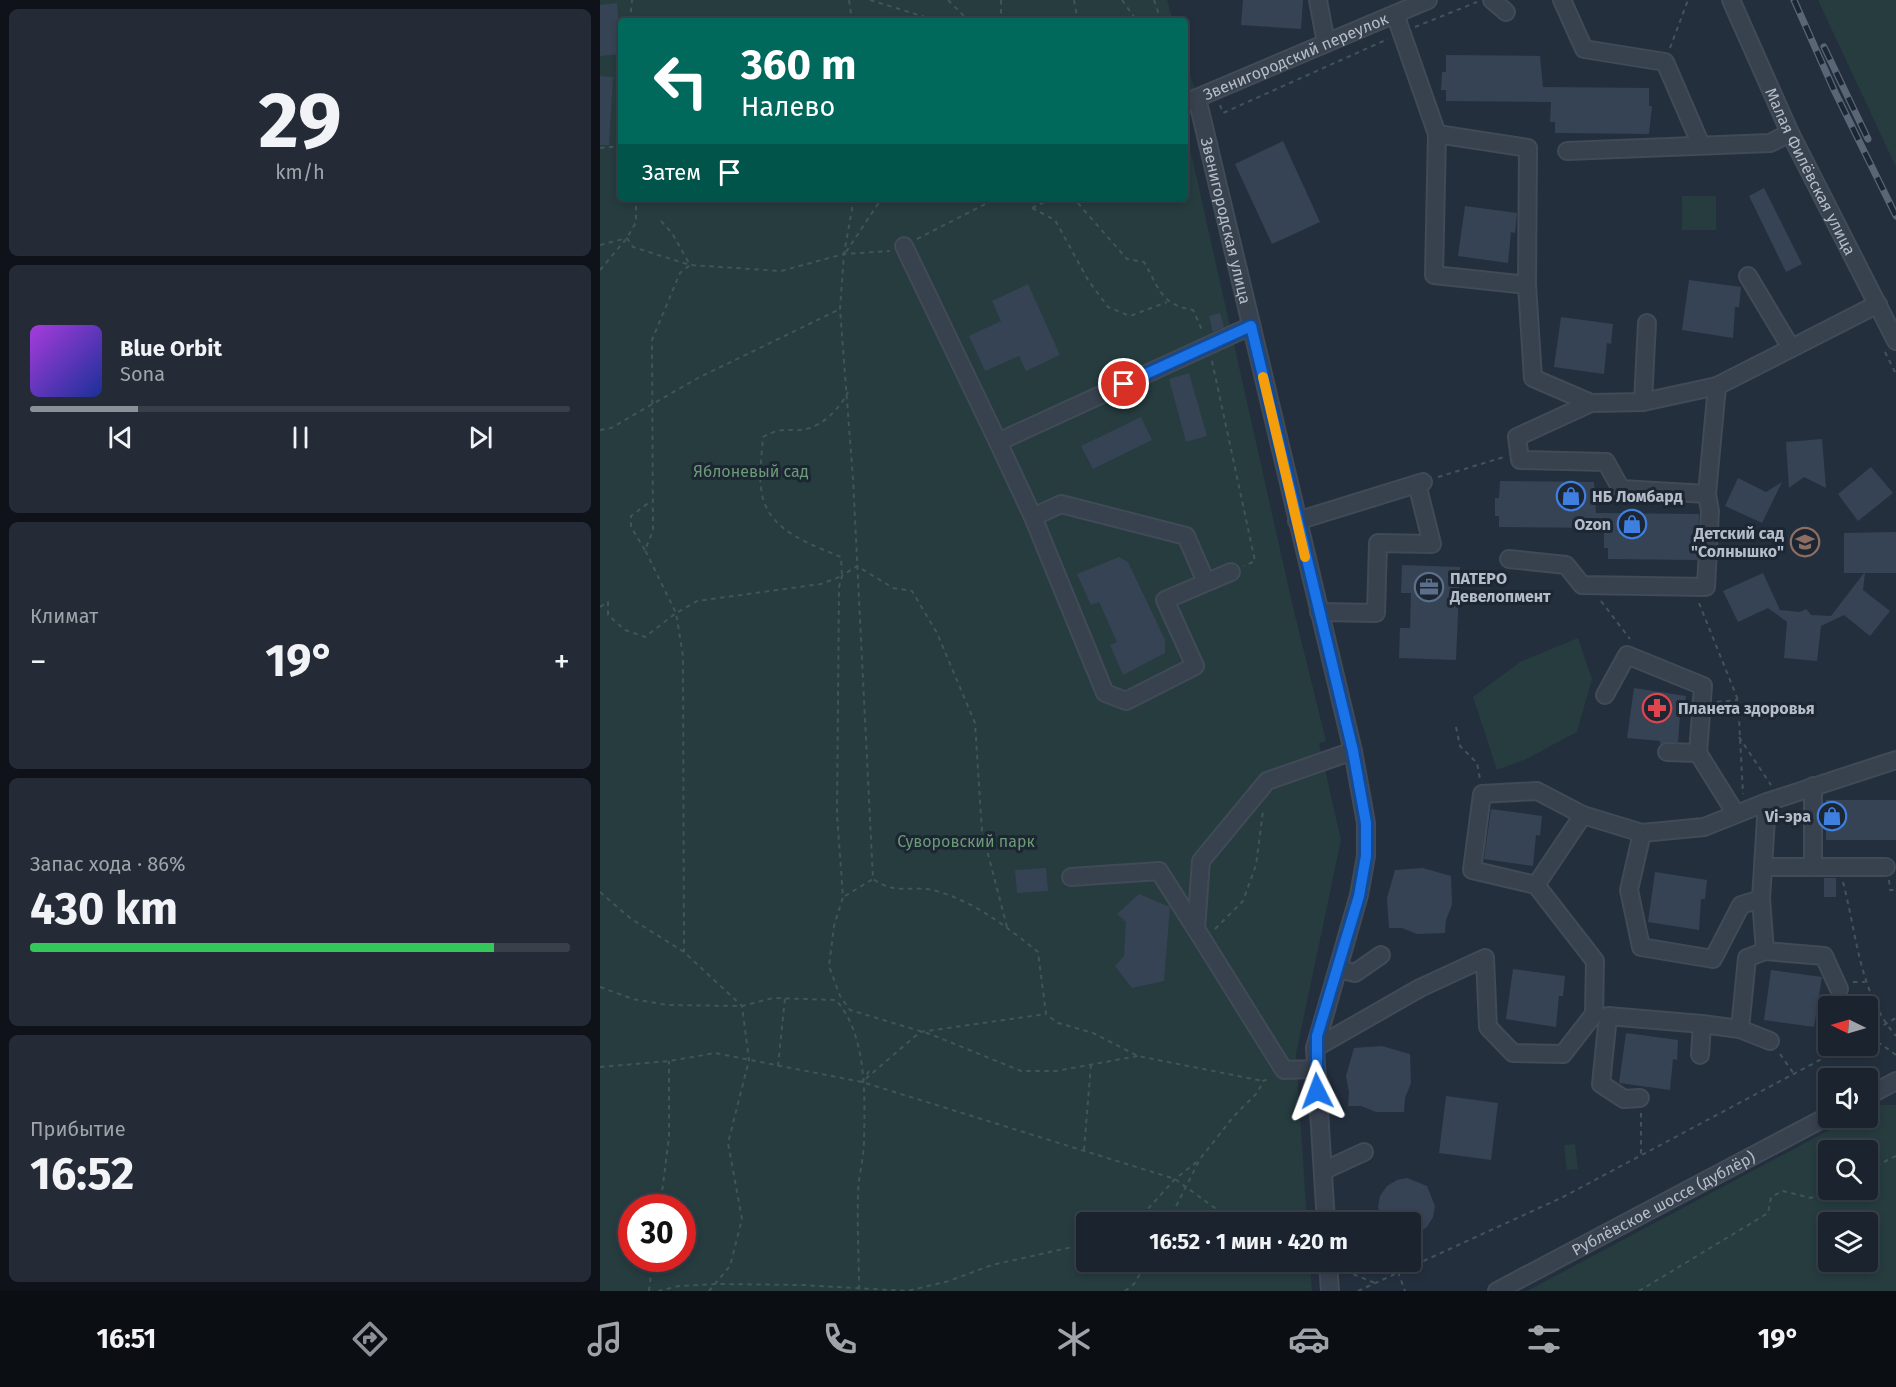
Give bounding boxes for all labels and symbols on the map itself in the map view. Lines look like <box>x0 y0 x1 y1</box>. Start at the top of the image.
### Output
street label: Звенигородский переулок <box>1200 9 1392 104</box>
street label: Малая Филёвская улица <box>1761 85 1860 258</box>
street label: Звенигородская улица <box>1197 135 1255 306</box>
pin <box>1098 358 1149 409</box>
park label: Яблоневый сад <box>693 462 809 481</box>
shop icon: НБ Ломбард <box>1555 480 1587 512</box>
place label: НБ Ломбард <box>1592 487 1683 506</box>
shop icon: Ozon <box>1616 508 1648 540</box>
place label: Ozon <box>1574 515 1611 534</box>
place label: Детский сад "Солнышко" <box>1691 524 1784 561</box>
school or university icon: Детский сад "Солнышко" <box>1789 526 1821 558</box>
place label: ПАТЕРО Девелопмент <box>1449 569 1551 606</box>
office icon: ПАТЕРО Девелопмент <box>1413 571 1445 603</box>
pharmacy icon: Планета здоровья <box>1641 692 1673 724</box>
place label: Планета здоровья <box>1678 699 1815 718</box>
shop icon: Vi-эра <box>1816 800 1848 832</box>
place label: Vi-эра <box>1764 807 1811 826</box>
park label: Суворовский парк <box>897 832 1035 851</box>
north arrow <box>1818 996 1878 1056</box>
position arrow <box>1285 1059 1349 1123</box>
street label: Рублёвское шоссе (дублёр) <box>1568 1147 1758 1260</box>
speed limit sign: 30 <box>618 1194 696 1272</box>

